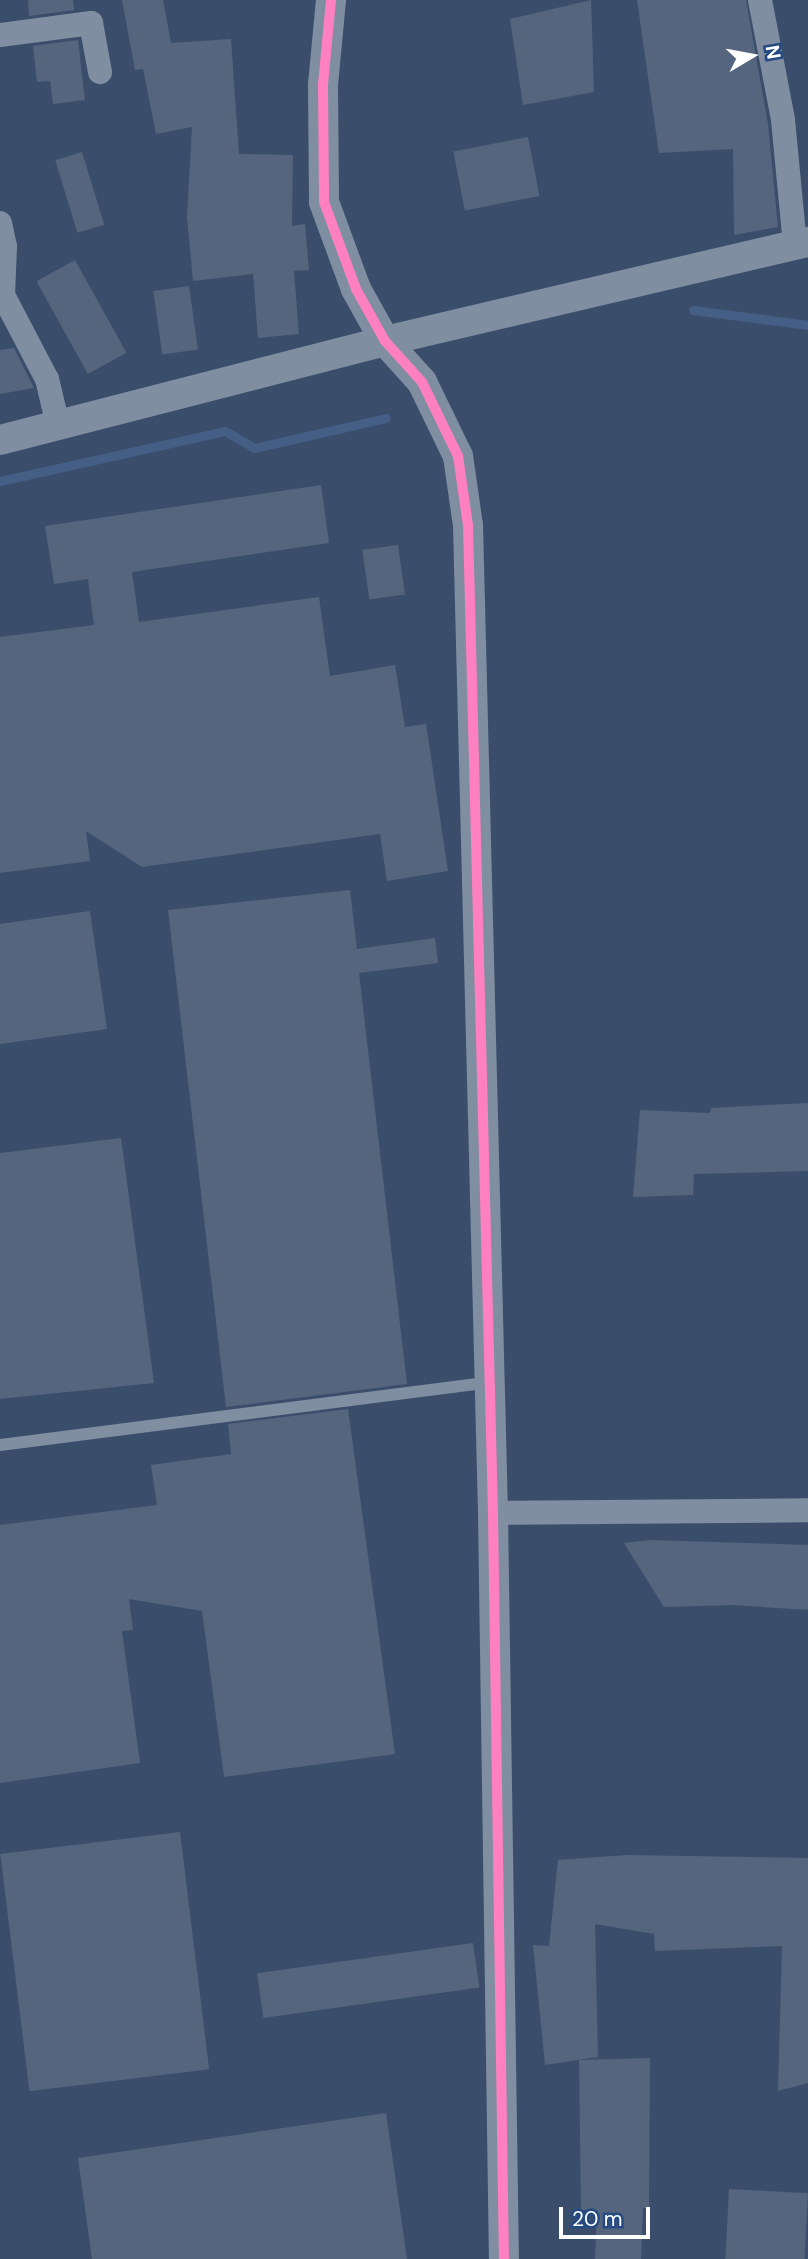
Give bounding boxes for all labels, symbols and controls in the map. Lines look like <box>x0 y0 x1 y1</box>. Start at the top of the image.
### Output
north arrow <box>717 21 787 91</box>
text: N <box>760 43 787 61</box>
scale bar <box>563 2192 654 2236</box>
text: 20 m <box>572 2205 623 2233</box>

